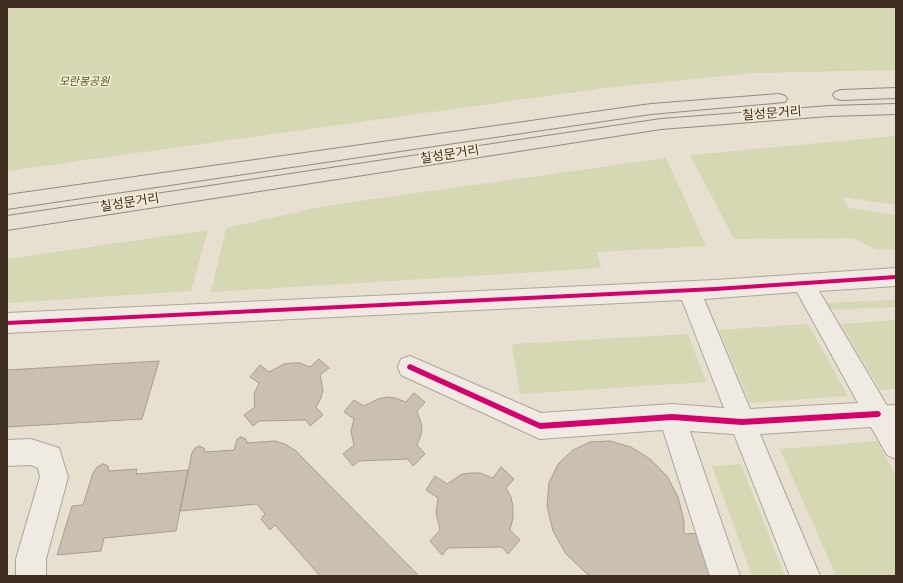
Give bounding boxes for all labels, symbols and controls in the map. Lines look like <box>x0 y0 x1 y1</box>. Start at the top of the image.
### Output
park label: 모란봉공원 <box>59 76 109 90</box>
street label: 칠성문거리 <box>742 105 802 125</box>
street label: 칠성문거리 <box>419 144 481 168</box>
street label: 칠성문거리 <box>99 192 161 216</box>

